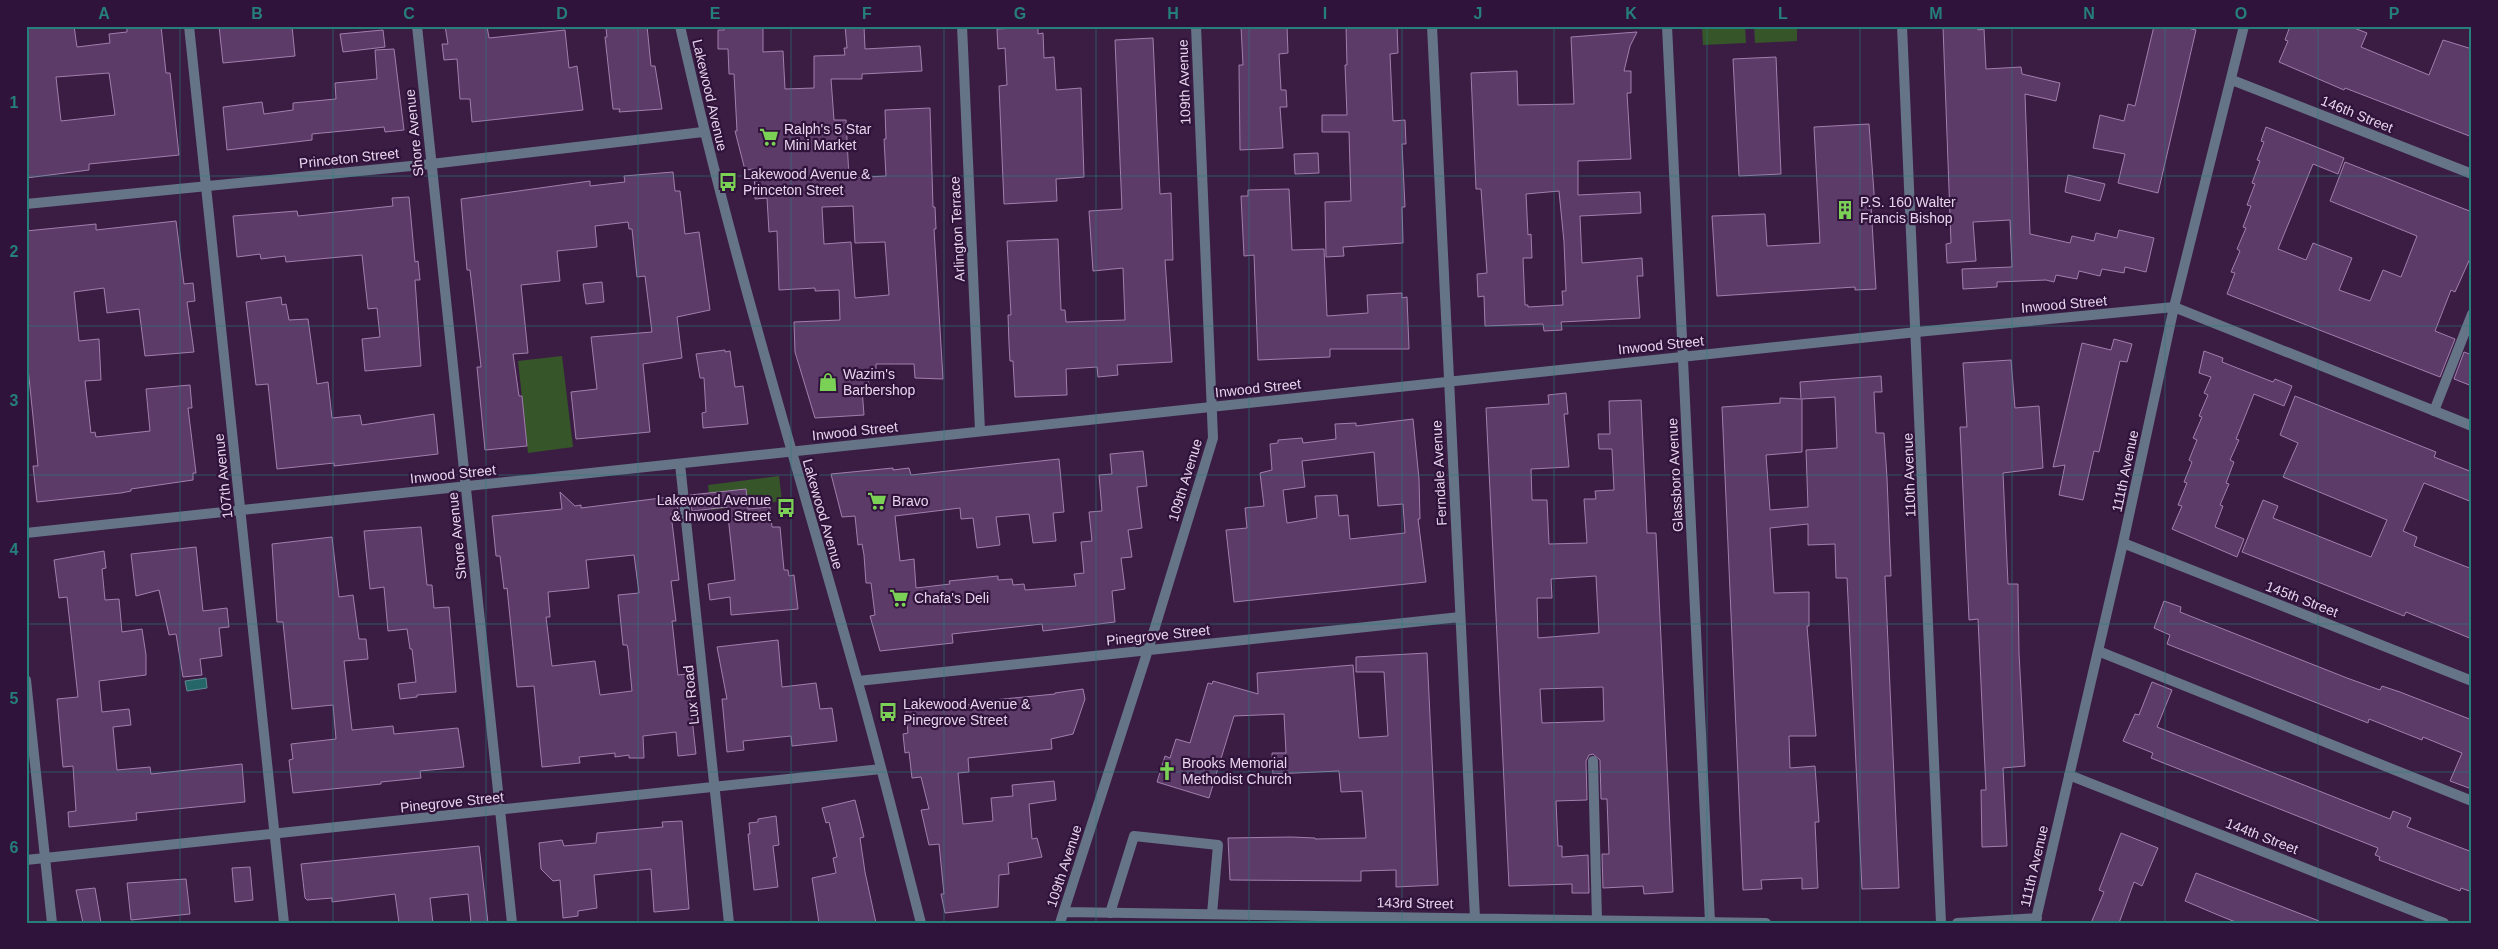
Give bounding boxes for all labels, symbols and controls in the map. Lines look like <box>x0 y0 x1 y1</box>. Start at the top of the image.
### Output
text: A <box>98 5 110 22</box>
text: B <box>251 5 263 22</box>
text: C <box>403 5 415 22</box>
text: D <box>556 5 568 22</box>
text: E <box>710 5 721 22</box>
text: F <box>862 5 872 22</box>
text: G <box>1014 5 1026 22</box>
text: H <box>1167 5 1179 22</box>
text: I <box>1323 5 1327 22</box>
text: J <box>1474 5 1482 22</box>
text: K <box>1625 5 1637 22</box>
text: L <box>1778 5 1788 22</box>
text: M <box>1929 5 1943 22</box>
text: N <box>2083 5 2095 22</box>
text: O <box>2235 5 2247 22</box>
text: P <box>2389 5 2400 22</box>
street label: Lakewood Avenue <box>689 38 731 153</box>
street label: 109th Avenue <box>1175 39 1193 125</box>
street label: Shore Avenue <box>401 88 427 177</box>
street label: 146th Street <box>2319 92 2395 136</box>
text: 1 <box>10 94 19 111</box>
place label: Ralph's 5 Star Mini Market <box>784 121 872 153</box>
supermarket icon: Ralph's 5 Star Mini Market <box>758 126 780 148</box>
street label: Princeton Street <box>298 145 400 171</box>
place label: Lakewood Avenue & Princeton Street <box>743 166 871 198</box>
bus stop icon: Lakewood Avenue & Princeton Street <box>717 171 739 193</box>
street label: Arlington Terrace <box>946 176 968 282</box>
place label: P.S. 160 Walter Francis Bishop <box>1860 194 1956 226</box>
building icon: P.S. 160 Walter Francis Bishop <box>1834 199 1856 221</box>
text: 2 <box>10 243 19 260</box>
street label: Inwood Street <box>2020 292 2108 316</box>
street label: Inwood Street <box>1617 333 1705 357</box>
place label: Wazim's Barbershop <box>843 366 916 398</box>
shop icon: Wazim's Barbershop <box>817 371 839 393</box>
street label: Inwood Street <box>1214 376 1302 400</box>
text: 3 <box>10 392 19 409</box>
street label: Glassboro Avenue <box>1664 417 1686 532</box>
street label: Inwood Street <box>811 419 899 443</box>
street label: Ferndale Avenue <box>1428 420 1450 526</box>
street label: 111th Avenue <box>2109 428 2142 513</box>
street label: 107th Avenue <box>211 432 235 519</box>
street label: 110th Avenue <box>1900 432 1918 517</box>
street label: 109th Avenue <box>1165 437 1205 523</box>
street label: Lakewood Avenue <box>800 457 846 571</box>
street label: Inwood Street <box>409 462 497 486</box>
supermarket icon: Bravo <box>866 490 888 512</box>
street label: Shore Avenue <box>444 491 470 580</box>
place label: Lakewood Avenue & Inwood Street <box>657 492 771 524</box>
place label: Bravo <box>892 493 929 509</box>
bus stop icon: Lakewood Avenue & Inwood Street <box>775 497 797 519</box>
text: 4 <box>10 541 19 558</box>
street label: 145th Street <box>2264 578 2341 620</box>
supermarket icon: Chafa's Deli <box>888 587 910 609</box>
place label: Chafa's Deli <box>914 590 989 606</box>
street label: Pinegrove Street <box>1105 622 1211 648</box>
street label: Lux Road <box>680 664 702 726</box>
text: 5 <box>10 690 19 707</box>
place label: Lakewood Avenue & Pinegrove Street <box>903 696 1031 728</box>
bus stop icon: Lakewood Avenue & Pinegrove Street <box>877 701 899 723</box>
place label: Brooks Memorial Methodist Church <box>1182 755 1292 787</box>
church icon: Brooks Memorial Methodist Church <box>1156 760 1178 782</box>
street label: Pinegrove Street <box>399 789 505 815</box>
street label: 144th Street <box>2224 815 2301 857</box>
street label: 109th Avenue <box>1043 823 1085 909</box>
street label: 111th Avenue <box>2017 823 2051 908</box>
text: 6 <box>10 839 19 856</box>
street label: 143rd Street <box>1376 894 1454 912</box>

